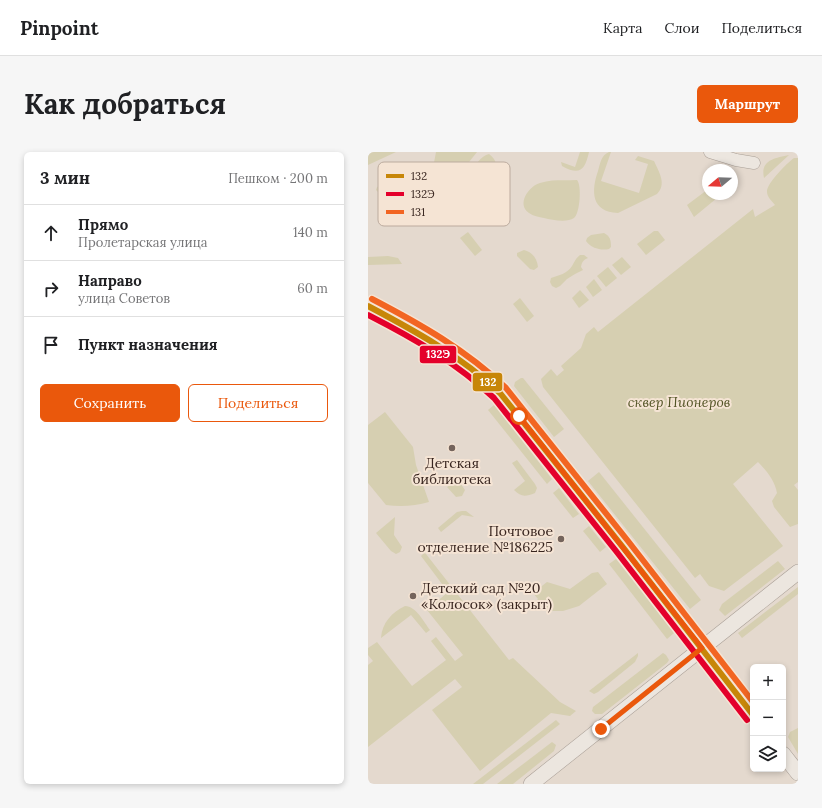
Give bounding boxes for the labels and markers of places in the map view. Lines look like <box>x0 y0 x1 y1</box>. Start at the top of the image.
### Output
marker: Детская библиотека <box>447 443 457 453</box>
place label: Детская библиотека <box>413 454 491 488</box>
place label: Почтовое отделение №186225 <box>417 522 553 556</box>
marker: Почтовое отделение №186225 <box>556 534 566 544</box>
place label: Детский сад №20 «Колосок» (закрыт) <box>421 579 552 613</box>
marker: Детский сад №20 «Колосок» (закрыт) <box>408 591 418 601</box>

